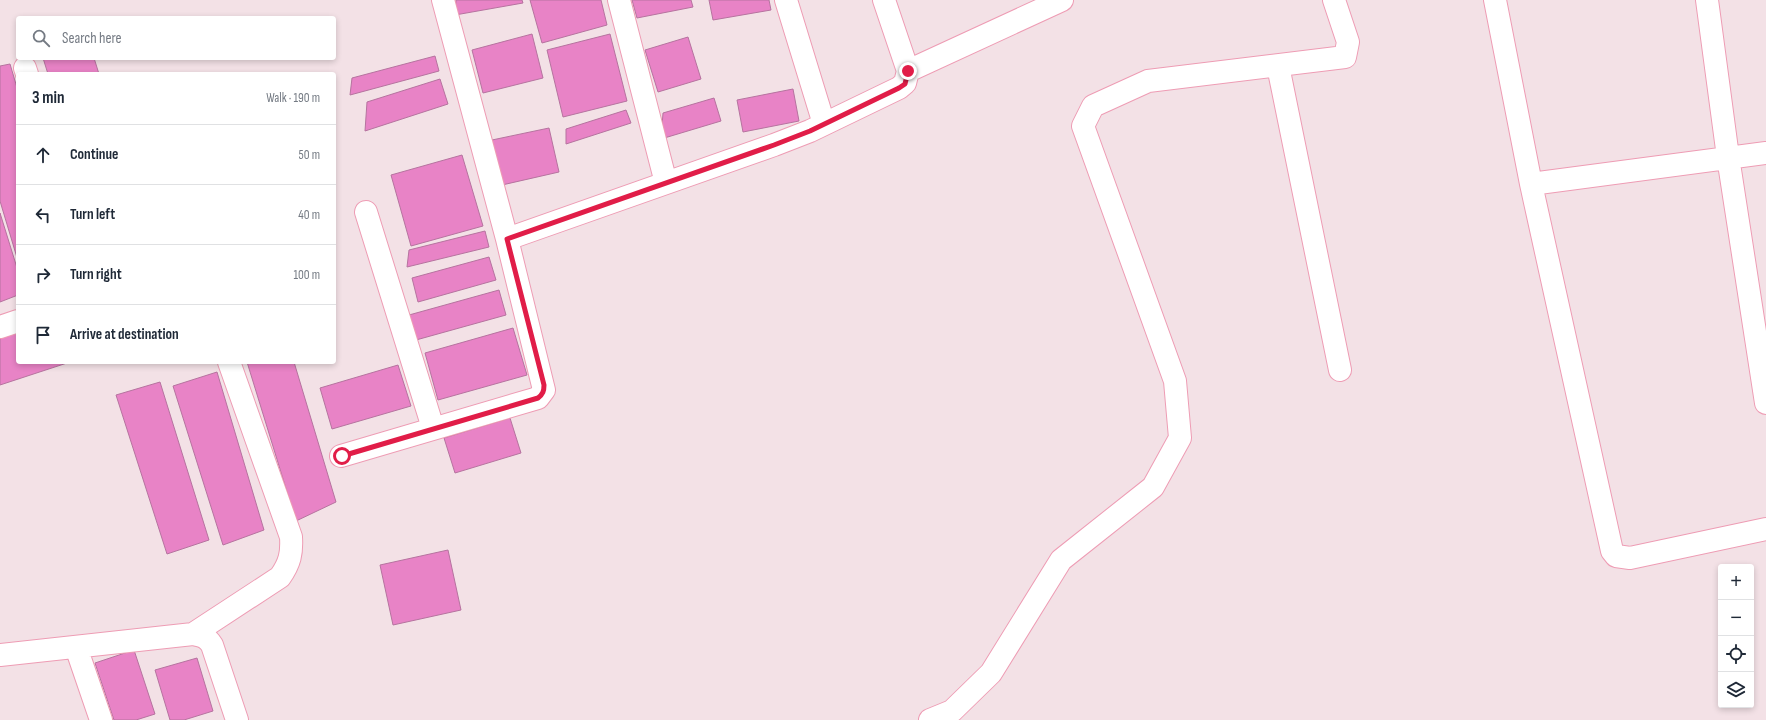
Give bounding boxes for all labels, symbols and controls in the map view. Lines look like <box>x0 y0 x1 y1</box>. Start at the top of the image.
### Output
search box <box>16 16 336 60</box>
icon: search <box>30 27 52 49</box>
text: Search here <box>62 29 122 48</box>
route end <box>899 62 917 80</box>
text: 3 min <box>32 88 65 108</box>
text: Walk · 190 m <box>266 90 320 106</box>
icon: ahead <box>32 144 54 166</box>
text: Continue <box>70 145 119 164</box>
text: 50 m <box>299 147 320 163</box>
icon: left <box>32 204 54 226</box>
text: Turn left <box>70 205 115 224</box>
text: 40 m <box>298 207 320 223</box>
icon: right <box>32 264 54 286</box>
text: Turn right <box>70 265 122 284</box>
text: 100 m <box>293 267 320 283</box>
icon: arrive <box>32 324 54 346</box>
text: Arrive at destination <box>70 325 179 344</box>
route start <box>333 447 351 465</box>
map controls <box>1718 564 1754 708</box>
button: + <box>1718 564 1754 600</box>
button: − <box>1718 600 1754 636</box>
button: locate <box>1718 636 1754 672</box>
button: layers <box>1718 672 1754 708</box>

